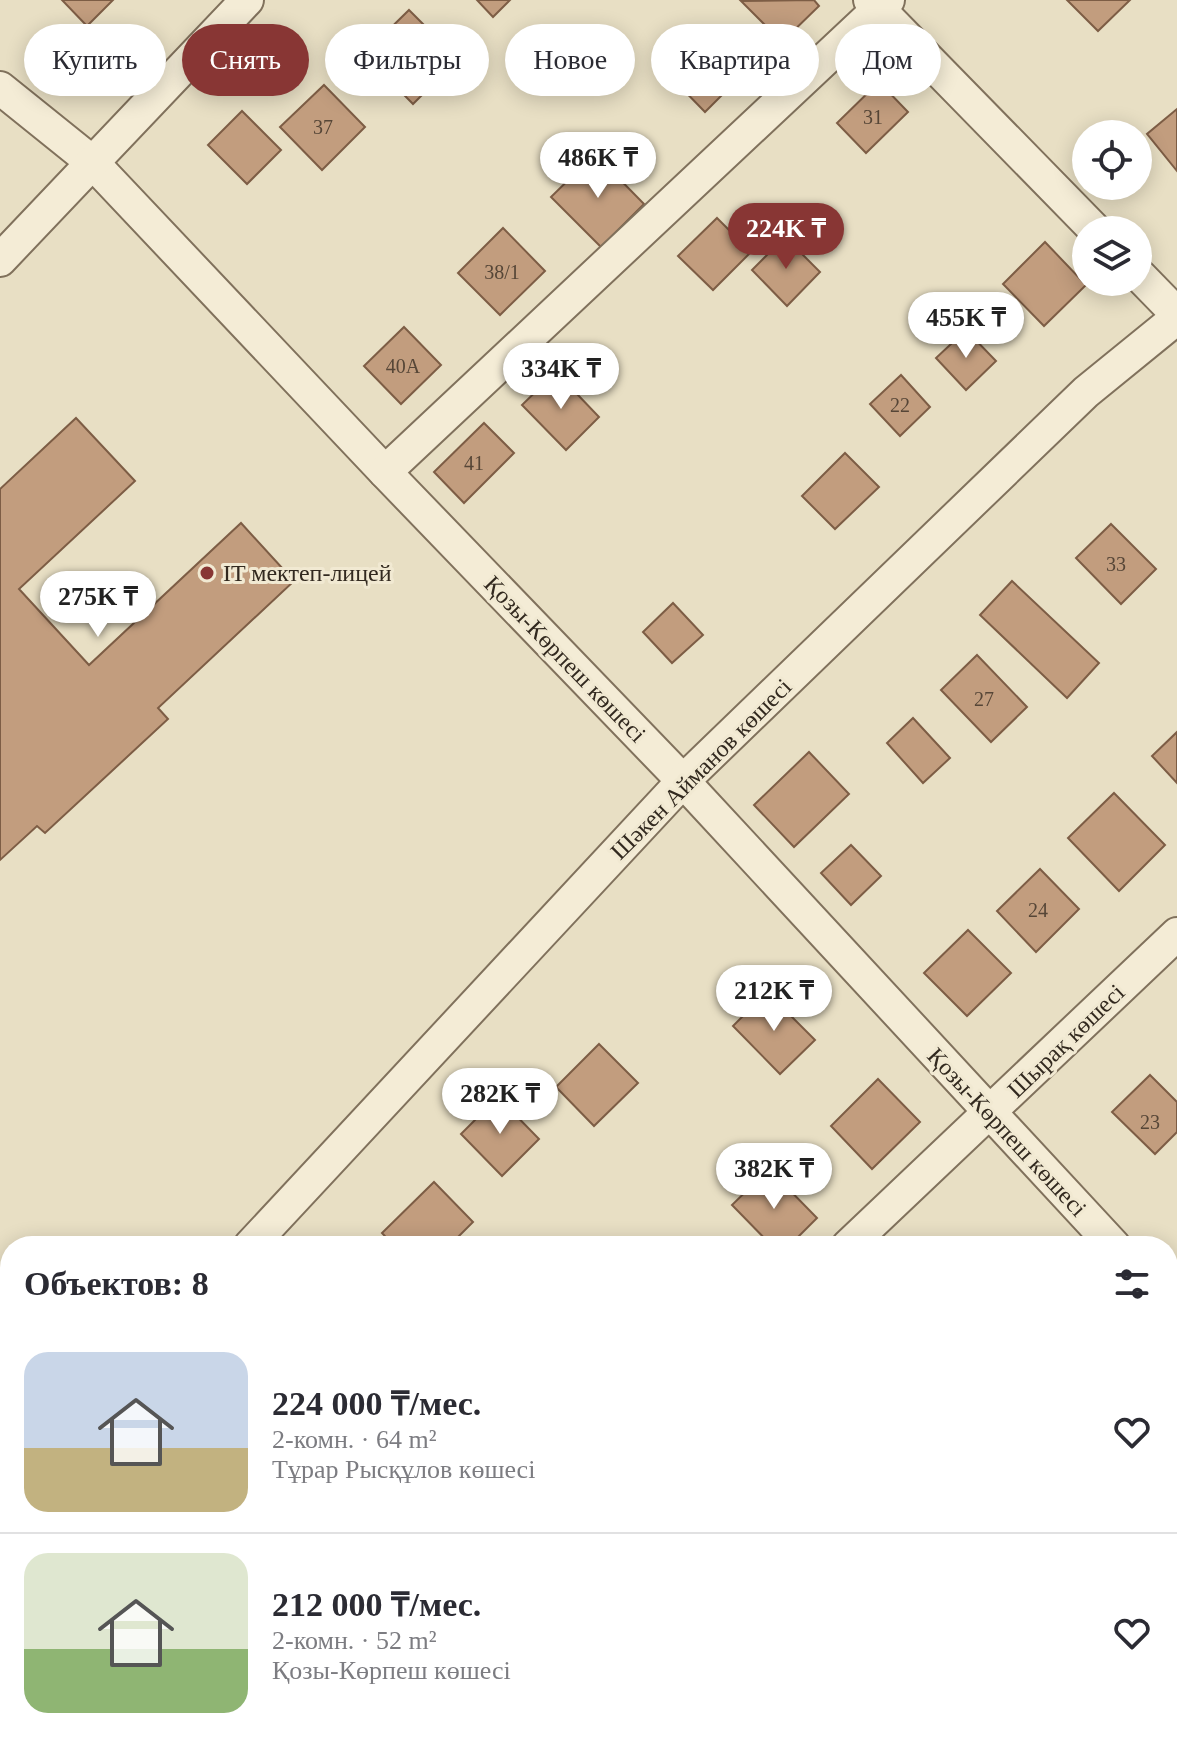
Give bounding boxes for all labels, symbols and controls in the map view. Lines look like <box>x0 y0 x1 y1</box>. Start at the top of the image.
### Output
chip: Купить <box>24 24 166 96</box>
chip: Снять <box>182 24 309 96</box>
chip: Фильтры <box>325 24 489 96</box>
chip: Новое <box>505 24 635 96</box>
chip: Квартира <box>651 24 819 96</box>
chip: Дом <box>835 24 941 96</box>
house number: 31 <box>863 106 883 128</box>
house number: 37 <box>313 116 333 138</box>
map controls <box>1072 120 1152 296</box>
button: locate <box>1072 120 1152 200</box>
pin: 486K ₸ <box>533 132 663 200</box>
text: 486K ₸ <box>558 143 638 172</box>
pin: 224K ₸ <box>721 203 851 271</box>
text: 224K ₸ <box>746 214 826 243</box>
button: layers <box>1072 216 1152 296</box>
house number: 38/1 <box>484 261 520 283</box>
pin: 455K ₸ <box>901 292 1031 360</box>
text: 455K ₸ <box>926 303 1006 332</box>
pin: 334K ₸ <box>496 343 626 411</box>
text: 334K ₸ <box>521 354 601 383</box>
house number: 40А <box>386 355 421 377</box>
house number: 22 <box>890 394 910 416</box>
house number: 41 <box>464 452 484 474</box>
house number: 33 <box>1106 553 1126 575</box>
place label: IT мектеп-лицей <box>223 560 392 586</box>
marker: IT мектеп-лицей <box>198 564 216 582</box>
pin: 275K ₸ <box>33 571 163 639</box>
street label: Қозы-Көрпеш көшесі <box>479 571 651 748</box>
text: 275K ₸ <box>58 582 138 611</box>
street label: Шәкен Айманов көшесі <box>605 673 797 865</box>
house number: 27 <box>974 688 994 710</box>
house number: 24 <box>1028 899 1048 921</box>
pin: 212K ₸ <box>709 965 839 1033</box>
text: 212K ₸ <box>734 976 814 1005</box>
street label: Шырақ көшесі <box>1003 979 1130 1103</box>
street label: Қозы-Көрпеш көшесі <box>922 1043 1092 1222</box>
pin: 282K ₸ <box>435 1068 565 1136</box>
text: 282K ₸ <box>460 1079 540 1108</box>
house number: 23 <box>1140 1111 1160 1133</box>
pin: 382K ₸ <box>709 1143 839 1211</box>
text: 382K ₸ <box>734 1154 814 1183</box>
icon: filters <box>1110 1262 1154 1306</box>
text: Объектов: 8 <box>24 1265 209 1302</box>
icon: home <box>88 1384 184 1480</box>
text: 224 000 ₸/мес. <box>272 1385 481 1422</box>
icon: heart <box>1110 1410 1154 1454</box>
text: 2-комн. · 64 m² <box>272 1425 437 1454</box>
text: Тұрар Рысқұлов көшесі <box>272 1455 535 1484</box>
icon: home <box>88 1585 184 1681</box>
text: 212 000 ₸/мес. <box>272 1586 481 1623</box>
icon: heart <box>1110 1611 1154 1655</box>
text: 2-комн. · 52 m² <box>272 1626 437 1655</box>
text: Қозы-Көрпеш көшесі <box>272 1656 511 1685</box>

